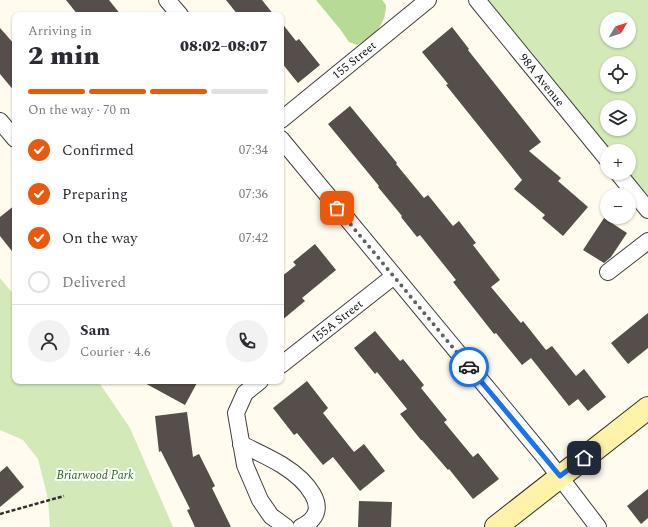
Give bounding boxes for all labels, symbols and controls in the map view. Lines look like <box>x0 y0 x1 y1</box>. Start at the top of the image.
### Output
north arrow <box>600 12 636 48</box>
map controls <box>600 12 636 224</box>
text: Arriving in <box>28 21 92 41</box>
text: 08:02–08:07 <box>180 35 268 58</box>
text: 2 min <box>28 36 100 76</box>
street label: 155 Street <box>328 36 381 84</box>
street label: 98A Avenue <box>514 50 569 111</box>
button: locate <box>600 56 636 92</box>
text: On the way · 70 m <box>28 100 131 120</box>
button: layers <box>600 100 636 136</box>
icon: check <box>28 139 50 161</box>
text: Confirmed <box>62 139 134 162</box>
text: 07:34 <box>239 140 268 160</box>
button: + <box>600 144 636 180</box>
icon: check <box>28 183 50 205</box>
text: Preparing <box>62 183 128 206</box>
text: 07:36 <box>239 184 268 204</box>
button: − <box>600 188 636 224</box>
pin <box>320 191 354 225</box>
icon: bag <box>326 197 348 219</box>
icon: check <box>28 227 50 249</box>
text: On the way <box>62 227 137 250</box>
text: 07:42 <box>239 228 268 248</box>
text: Delivered <box>62 271 126 294</box>
street label: 155A Street <box>307 295 367 348</box>
text: Sam <box>80 319 110 342</box>
button: person <box>28 320 70 362</box>
button: phone <box>226 320 268 362</box>
text: Courier · 4.6 <box>80 342 150 362</box>
courier <box>449 347 489 387</box>
icon: car <box>458 356 480 378</box>
pin <box>567 441 601 475</box>
icon: home <box>573 447 595 469</box>
park label: Briarwood Park <box>56 466 134 485</box>

